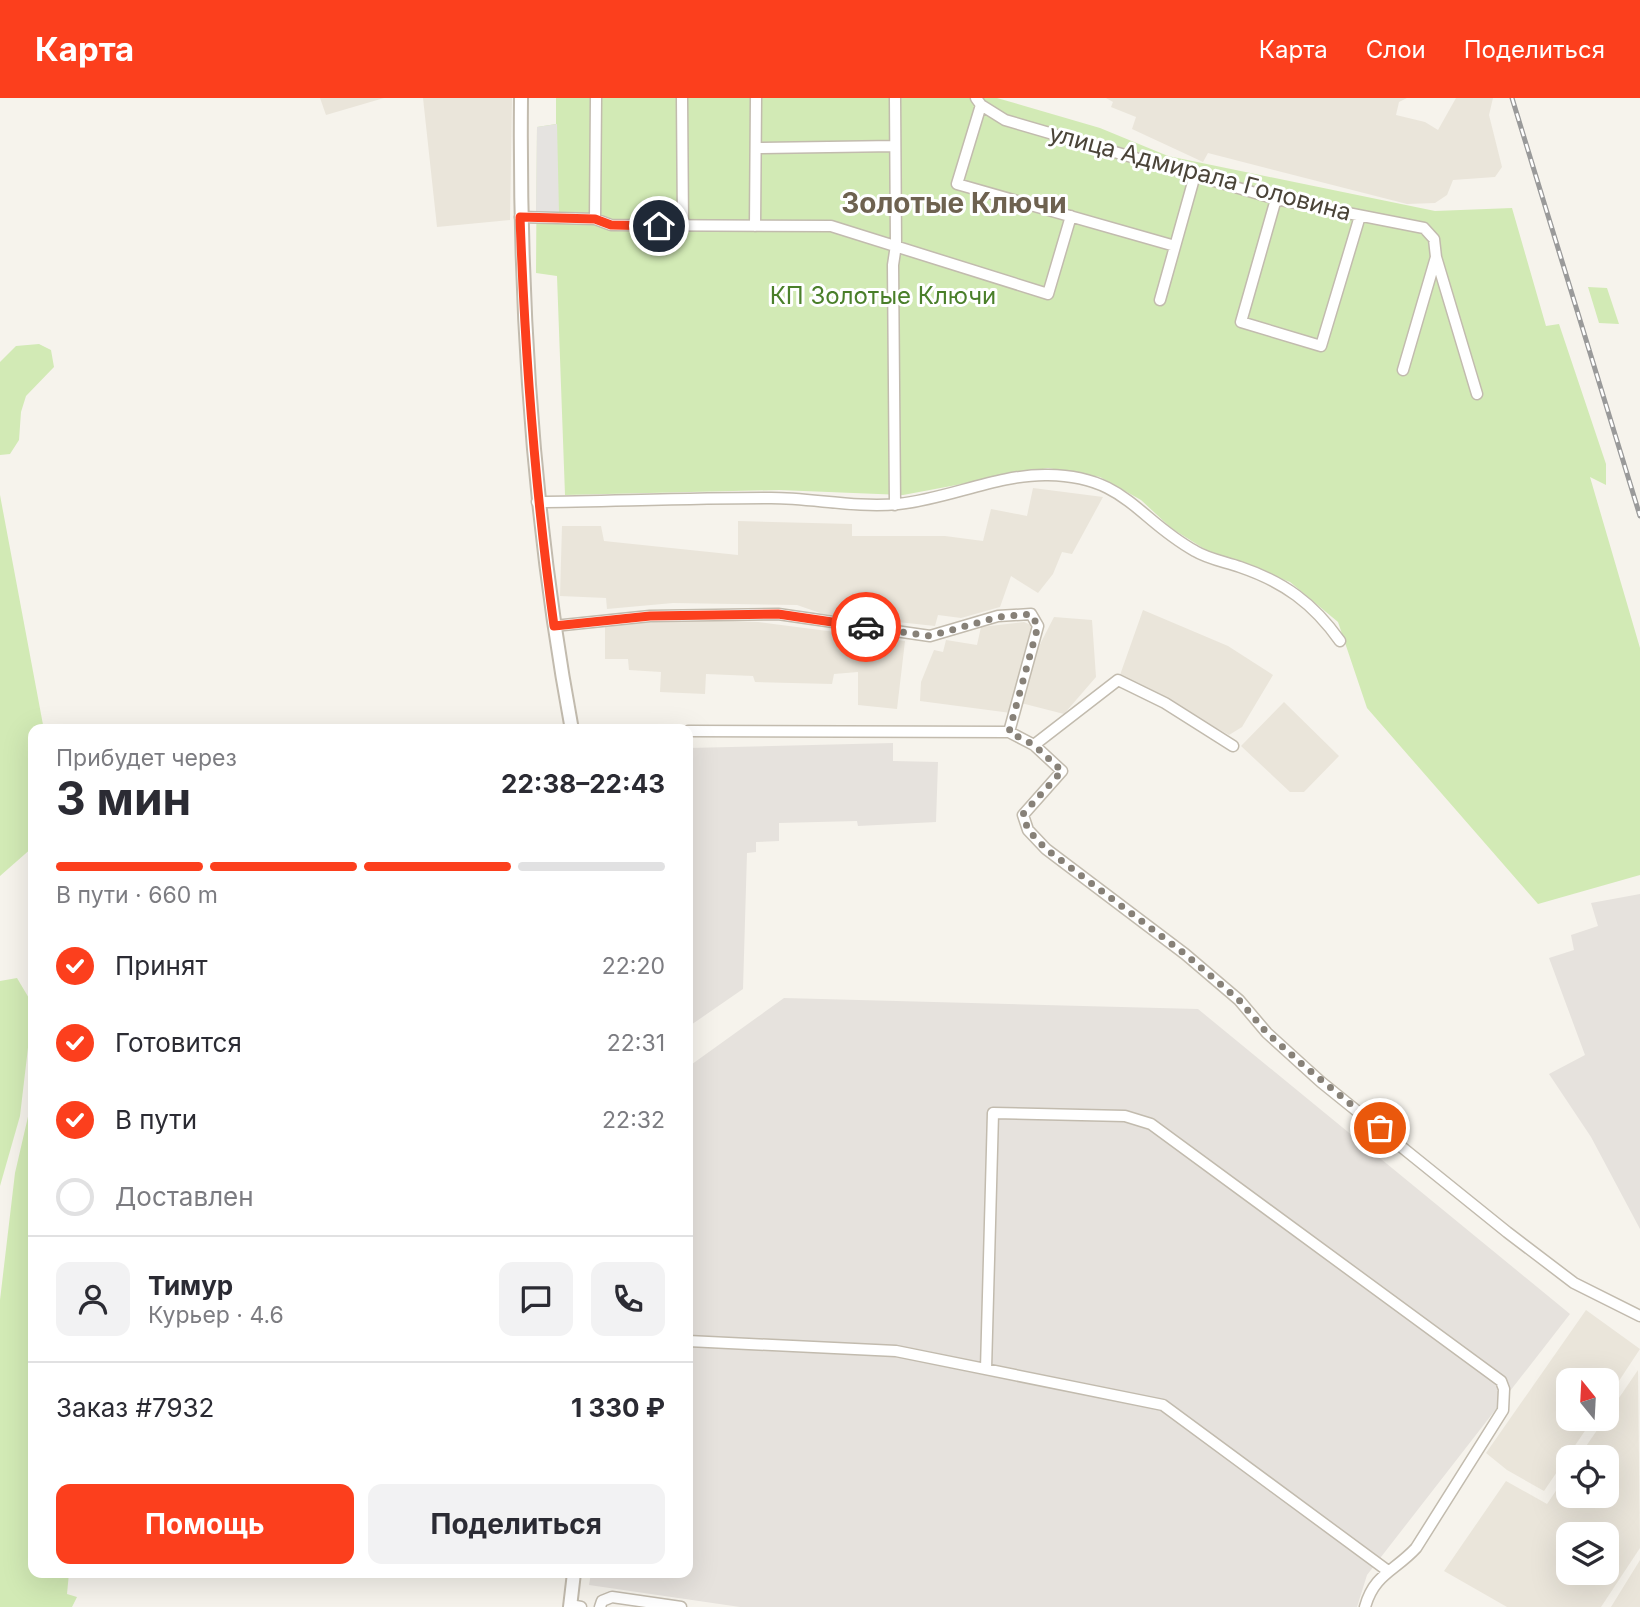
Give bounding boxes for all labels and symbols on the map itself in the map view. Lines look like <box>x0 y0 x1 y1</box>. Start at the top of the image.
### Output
street label: улица Адмирала Головина <box>1046 118 1354 227</box>
district label: Золотые Ключи <box>841 186 1067 220</box>
pin <box>629 196 689 256</box>
park label: КП Золотые Ключи <box>770 281 996 310</box>
courier <box>831 592 901 662</box>
pin <box>1350 1098 1410 1158</box>
north arrow <box>1556 1368 1619 1432</box>

